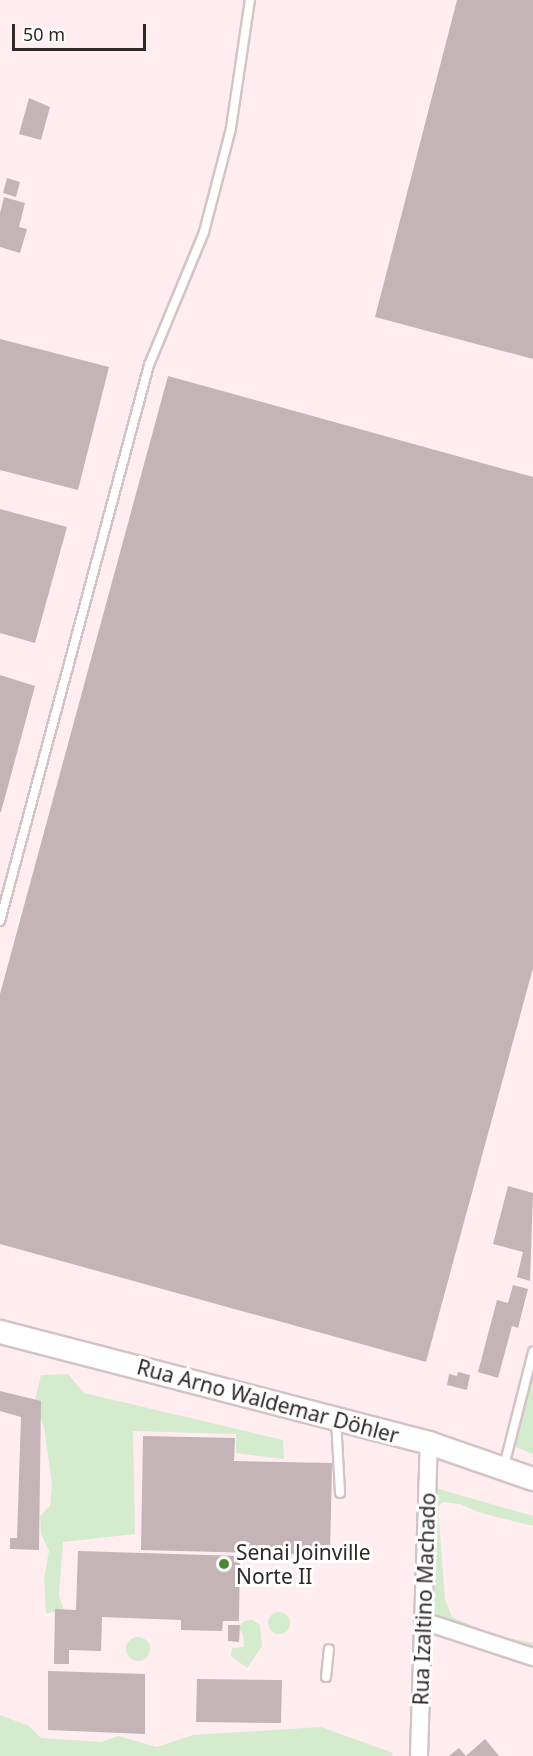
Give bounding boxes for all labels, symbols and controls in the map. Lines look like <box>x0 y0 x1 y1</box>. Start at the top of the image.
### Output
scale bar <box>15 12 148 50</box>
text: 50 m <box>23 22 65 46</box>
street label: Rua Arno Waldemar Döhler <box>134 1354 402 1448</box>
street label: Rua Izaltino Machado <box>408 1492 440 1706</box>
place label: Senai Joinville Norte II <box>236 1539 371 1589</box>
marker: Senai Joinville Norte II <box>217 1557 231 1571</box>

